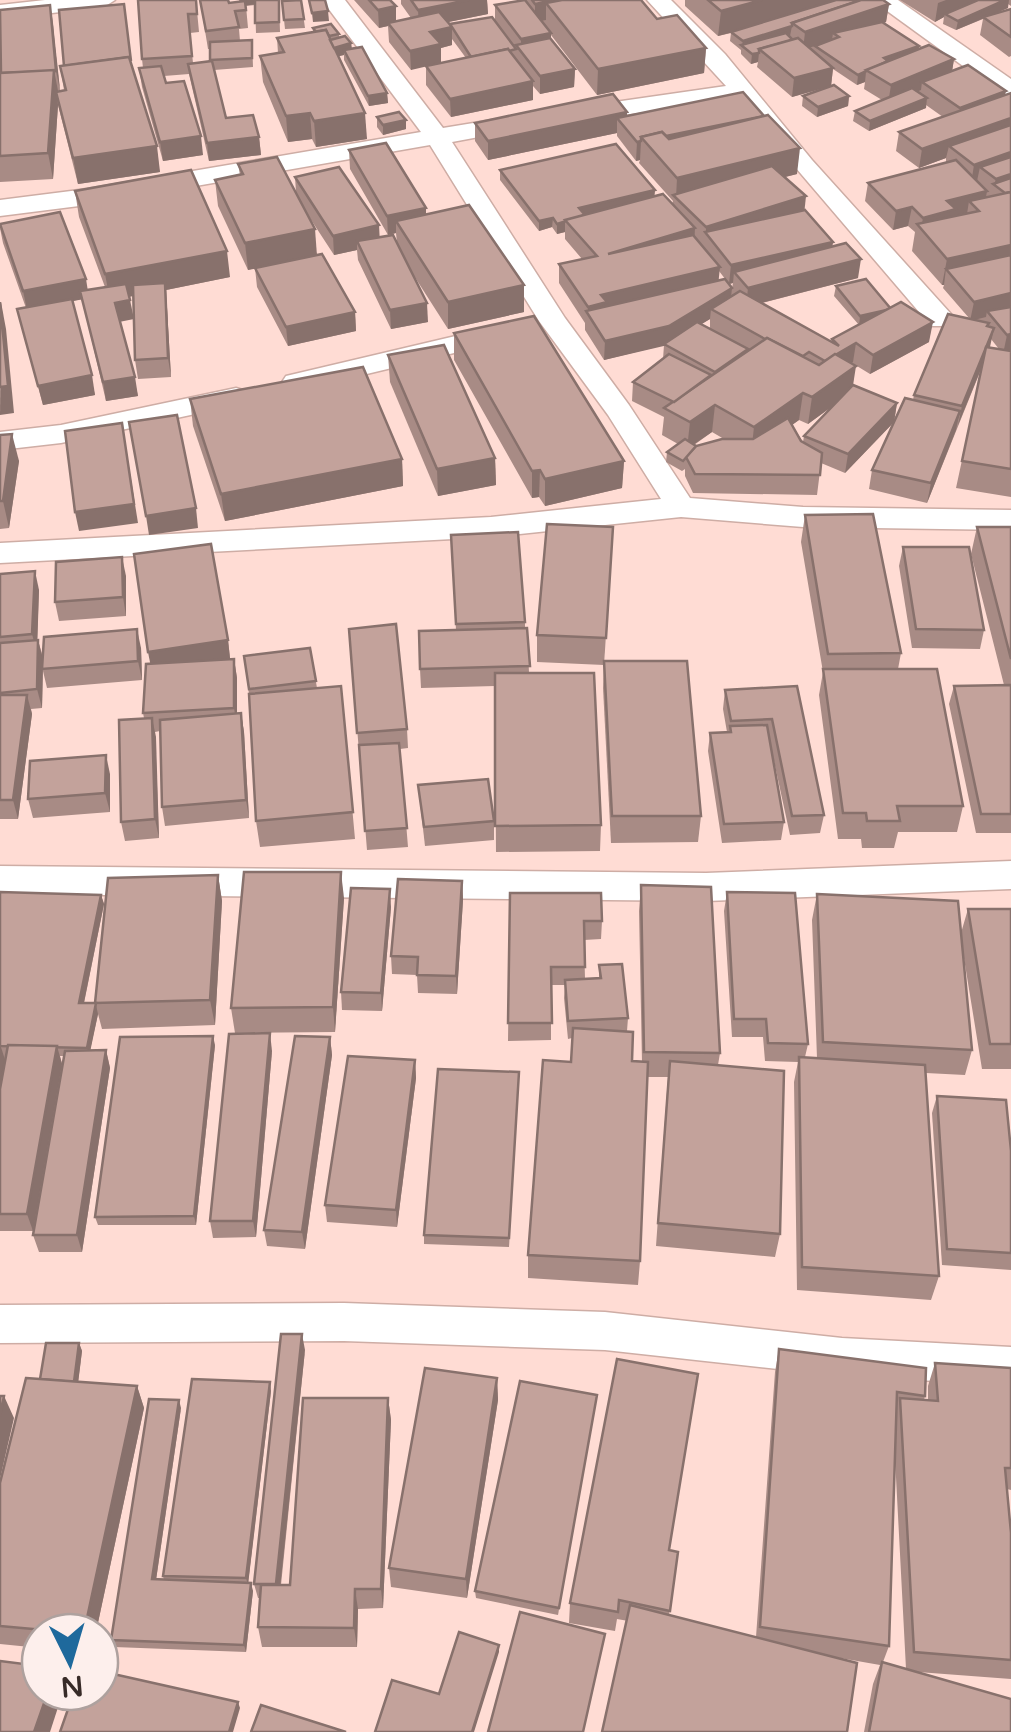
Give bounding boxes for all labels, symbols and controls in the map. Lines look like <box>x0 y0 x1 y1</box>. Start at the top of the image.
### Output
north arrow <box>20 1612 120 1712</box>
text: N <box>59 1668 85 1704</box>

